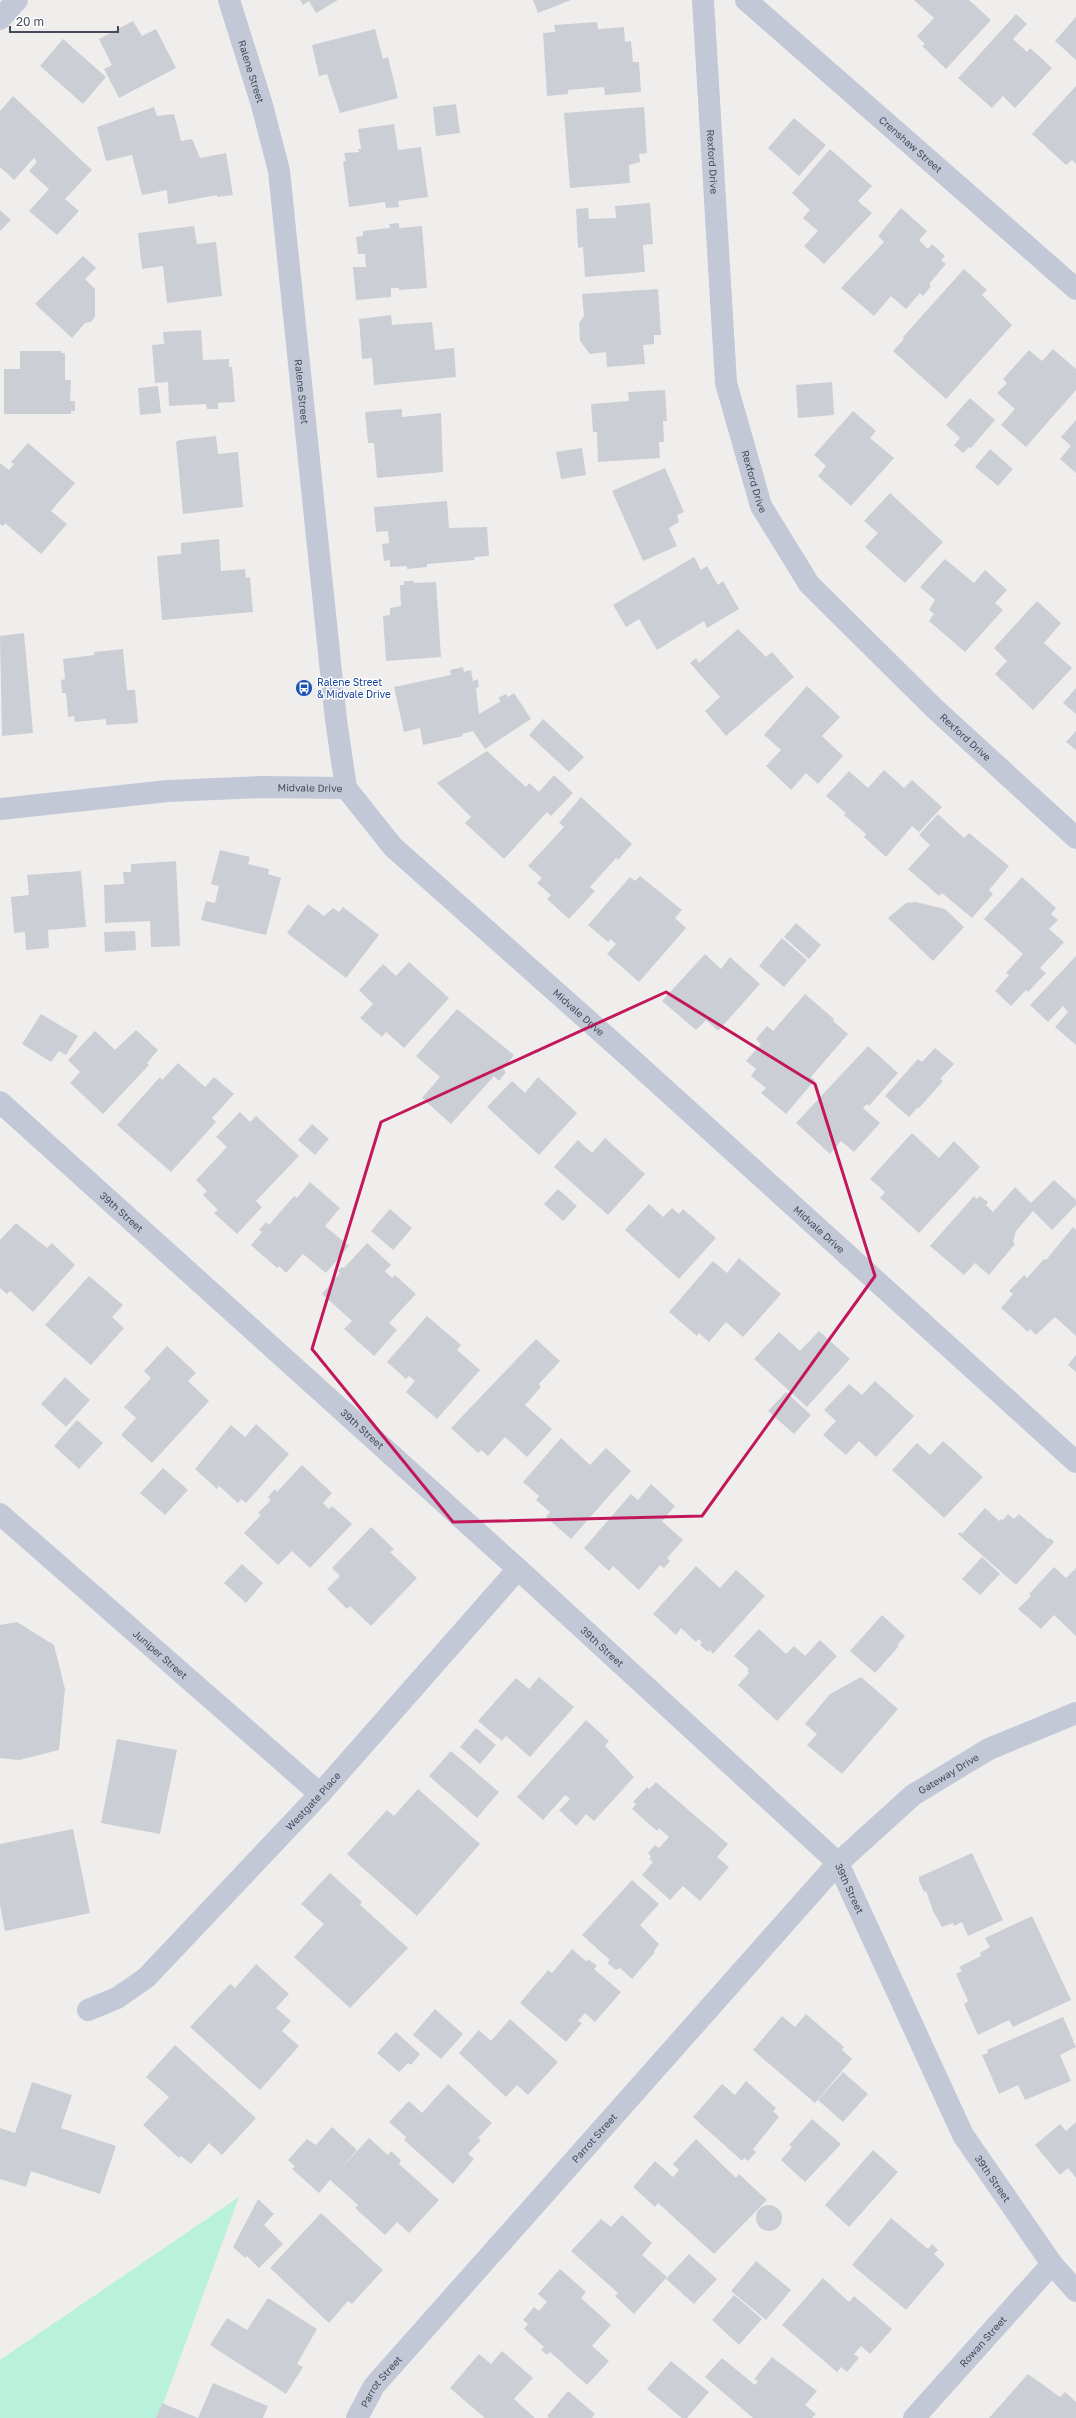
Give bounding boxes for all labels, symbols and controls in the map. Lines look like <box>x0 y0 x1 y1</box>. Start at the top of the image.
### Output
scale bar <box>10 8 118 34</box>
text: 20 m <box>16 14 44 29</box>
street label: Ralene Street <box>236 39 267 105</box>
street label: Crenshaw Street <box>877 113 945 175</box>
street label: Rexford Drive <box>705 129 721 195</box>
street label: Ralene Street <box>293 358 311 425</box>
street label: Rexford Drive <box>739 449 770 515</box>
place label: Ralene Street & Midvale Drive <box>317 676 391 700</box>
bus stop icon: Ralene Street & Midvale Drive <box>294 678 314 698</box>
street label: Rexford Drive <box>938 711 994 763</box>
street label: Midvale Drive <box>278 781 343 794</box>
street label: Midvale Drive <box>551 986 607 1038</box>
street label: 39th Street <box>98 1189 146 1234</box>
street label: Midvale Drive <box>791 1203 847 1256</box>
street label: 39th Street <box>338 1406 387 1451</box>
street label: 39th Street <box>578 1624 626 1669</box>
street label: Juniper Street <box>131 1627 190 1681</box>
street label: Gateway Drive <box>916 1751 981 1796</box>
street label: Westgate Place <box>283 1769 343 1833</box>
street label: 39th Street <box>833 1861 866 1916</box>
street label: Parrot Street <box>569 2111 619 2165</box>
street label: 39th Street <box>973 2153 1013 2204</box>
street label: Rowan Street <box>957 2313 1009 2369</box>
street label: Parrot Street <box>358 2353 404 2409</box>

